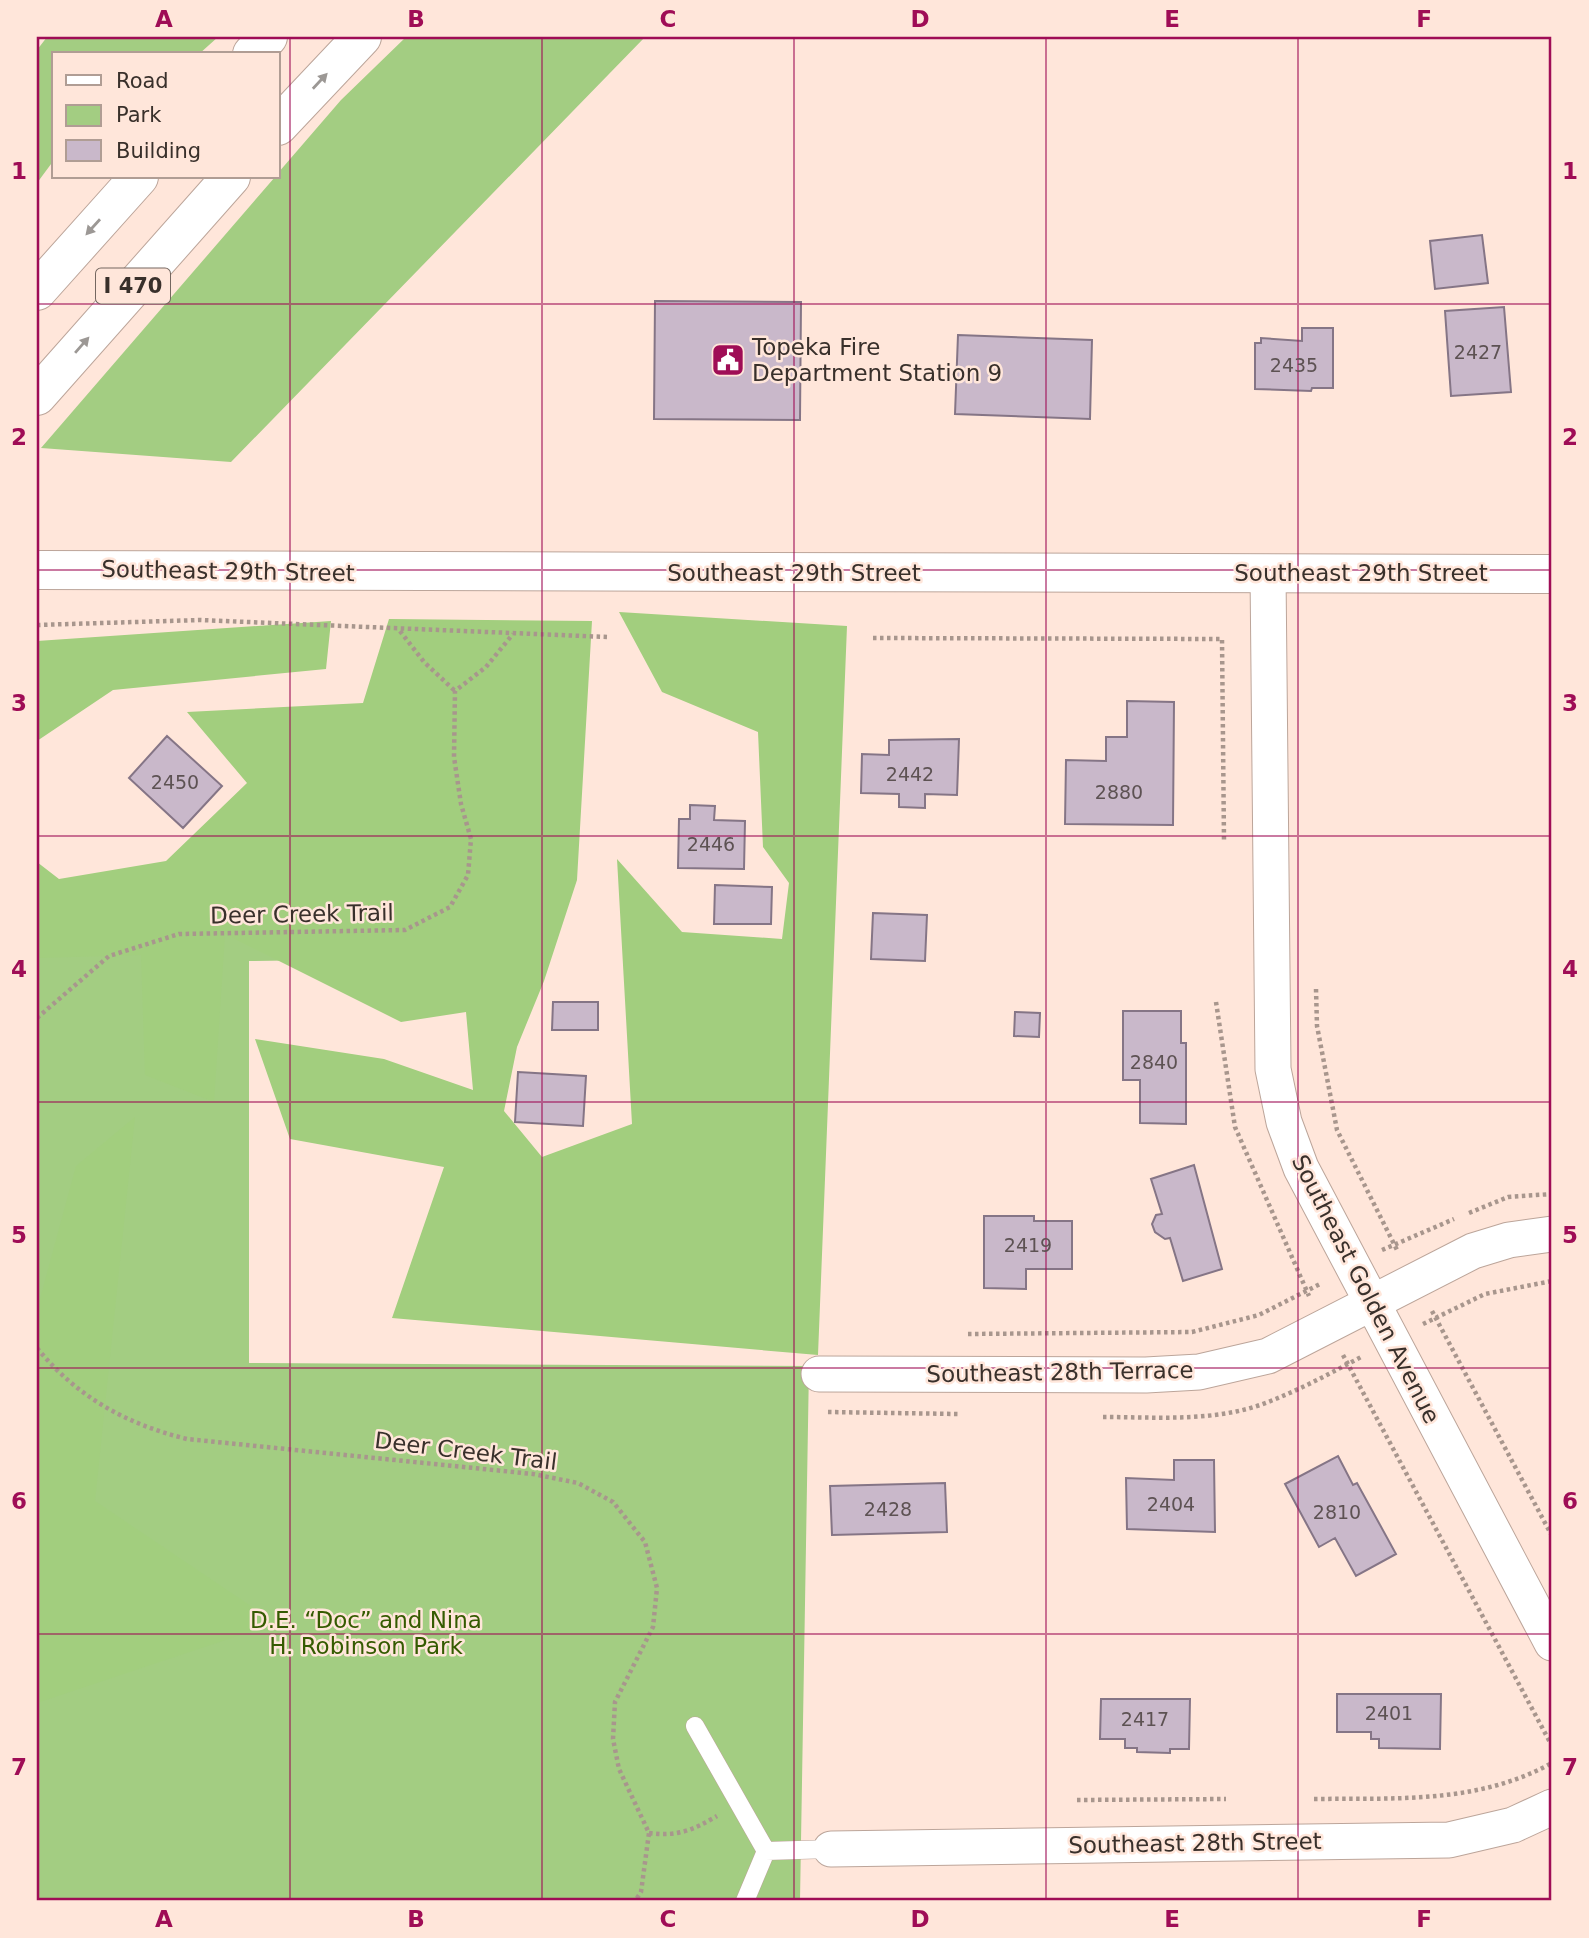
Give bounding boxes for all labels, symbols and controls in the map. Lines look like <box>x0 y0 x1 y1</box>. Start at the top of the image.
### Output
text: A <box>155 6 173 32</box>
text: B <box>407 6 425 32</box>
text: C <box>660 6 676 32</box>
text: D <box>910 6 930 32</box>
text: E <box>1164 6 1180 32</box>
text: F <box>1416 6 1432 32</box>
legend <box>52 52 280 178</box>
text: Road <box>116 69 169 93</box>
one-way arrow <box>312 72 328 90</box>
text: Park <box>116 103 162 127</box>
text: Building <box>116 139 201 163</box>
text: 1 <box>11 158 27 184</box>
text: 1 <box>1562 158 1578 184</box>
one-way arrow <box>85 218 101 236</box>
road number: I 470 <box>96 268 170 304</box>
place label: Topeka Fire Department Station 9 <box>751 334 1002 386</box>
one-way arrow <box>74 336 90 354</box>
public building icon: Topeka Fire Department Station 9 <box>709 341 747 379</box>
house number: 2427 <box>1454 341 1502 363</box>
house number: 2435 <box>1270 354 1318 376</box>
text: 2 <box>11 424 27 450</box>
text: 2 <box>1562 424 1578 450</box>
street label: Southeast 29th Street <box>101 556 355 586</box>
street label: Southeast 29th Street <box>667 560 921 586</box>
street label: Southeast 29th Street <box>1234 560 1488 586</box>
text: 3 <box>11 690 27 716</box>
text: 3 <box>1562 690 1578 716</box>
house number: 2442 <box>886 763 934 785</box>
house number: 2450 <box>151 771 199 793</box>
house number: 2880 <box>1095 781 1143 803</box>
house number: 2446 <box>687 833 735 855</box>
street label: Deer Creek Trail <box>210 899 394 929</box>
text: 4 <box>11 956 27 982</box>
text: 4 <box>1562 956 1578 982</box>
house number: 2840 <box>1130 1051 1178 1073</box>
street label: Southeast Golden Avenue <box>1287 1150 1445 1428</box>
text: 5 <box>11 1222 27 1248</box>
text: 5 <box>1562 1222 1578 1248</box>
house number: 2419 <box>1004 1234 1052 1256</box>
street label: Southeast 28th Terrace <box>926 1357 1194 1387</box>
street label: Deer Creek Trail <box>373 1427 559 1475</box>
text: 6 <box>11 1488 27 1514</box>
text: 6 <box>1562 1488 1578 1514</box>
house number: 2404 <box>1147 1493 1195 1515</box>
house number: 2428 <box>864 1498 912 1520</box>
house number: 2810 <box>1313 1501 1361 1523</box>
park label: D.E. “Doc” and Nina H. Robinson Park <box>250 1607 482 1659</box>
house number: 2401 <box>1365 1702 1413 1724</box>
house number: 2417 <box>1121 1708 1169 1730</box>
text: 7 <box>11 1754 27 1780</box>
text: 7 <box>1562 1754 1578 1780</box>
street label: Southeast 28th Street <box>1068 1828 1322 1858</box>
text: A <box>155 1906 173 1932</box>
text: B <box>407 1906 425 1932</box>
text: C <box>660 1906 676 1932</box>
text: D <box>910 1906 930 1932</box>
text: E <box>1164 1906 1180 1932</box>
text: F <box>1416 1906 1432 1932</box>

